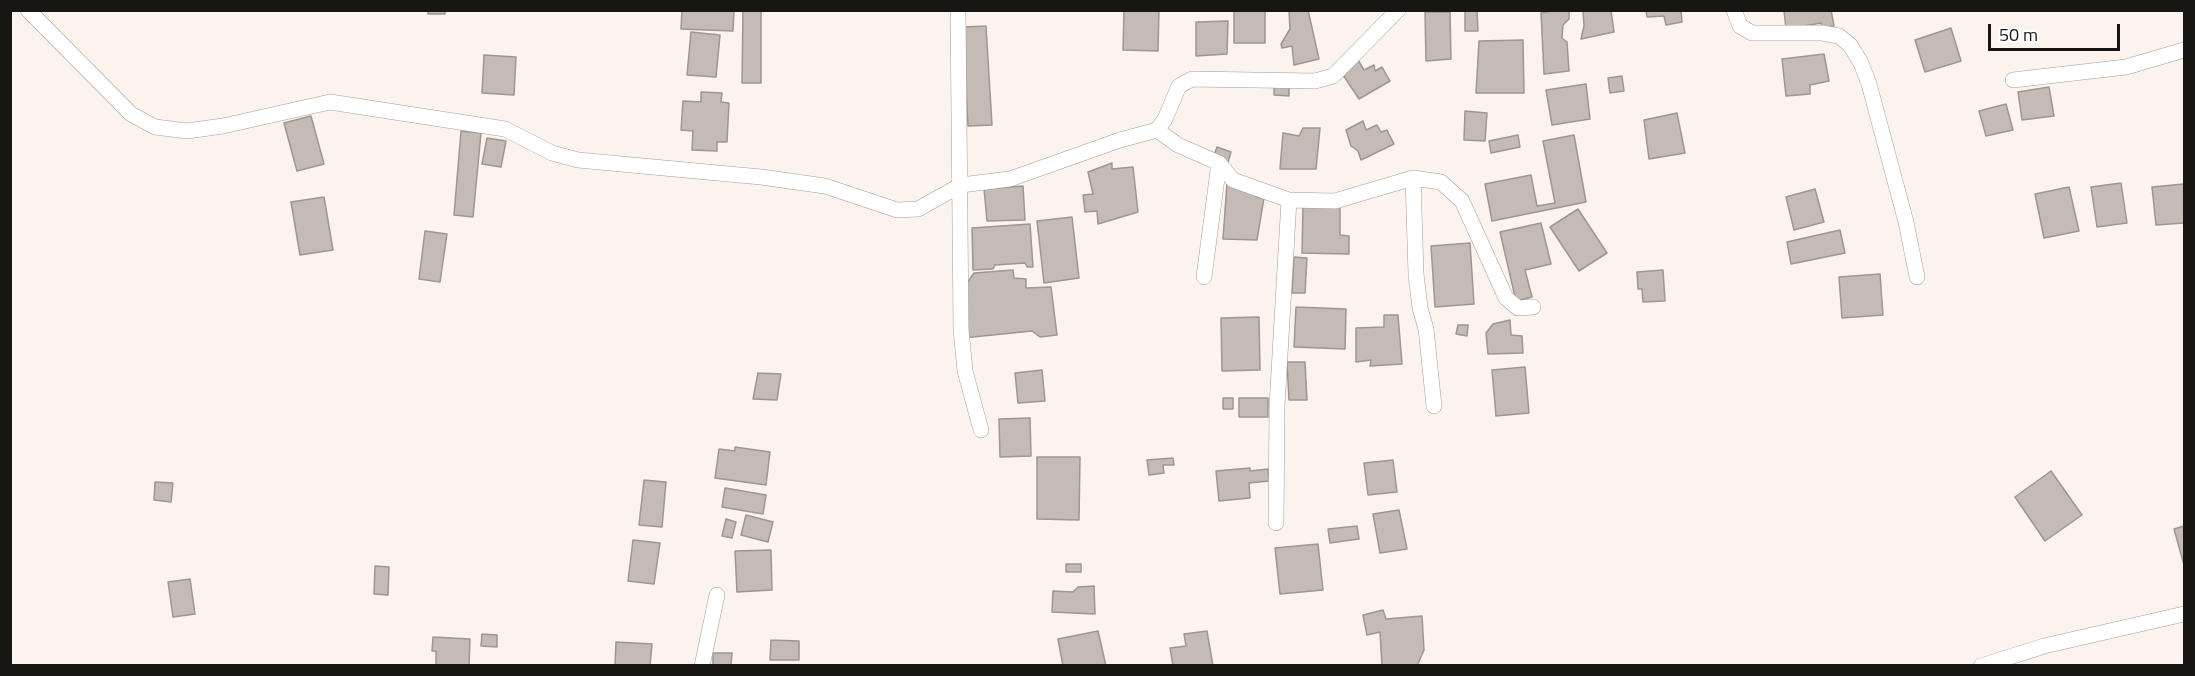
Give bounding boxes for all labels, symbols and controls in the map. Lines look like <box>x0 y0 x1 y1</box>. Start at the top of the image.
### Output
scale bar <box>1991 12 2123 50</box>
text: 50 m <box>1999 21 2038 48</box>

